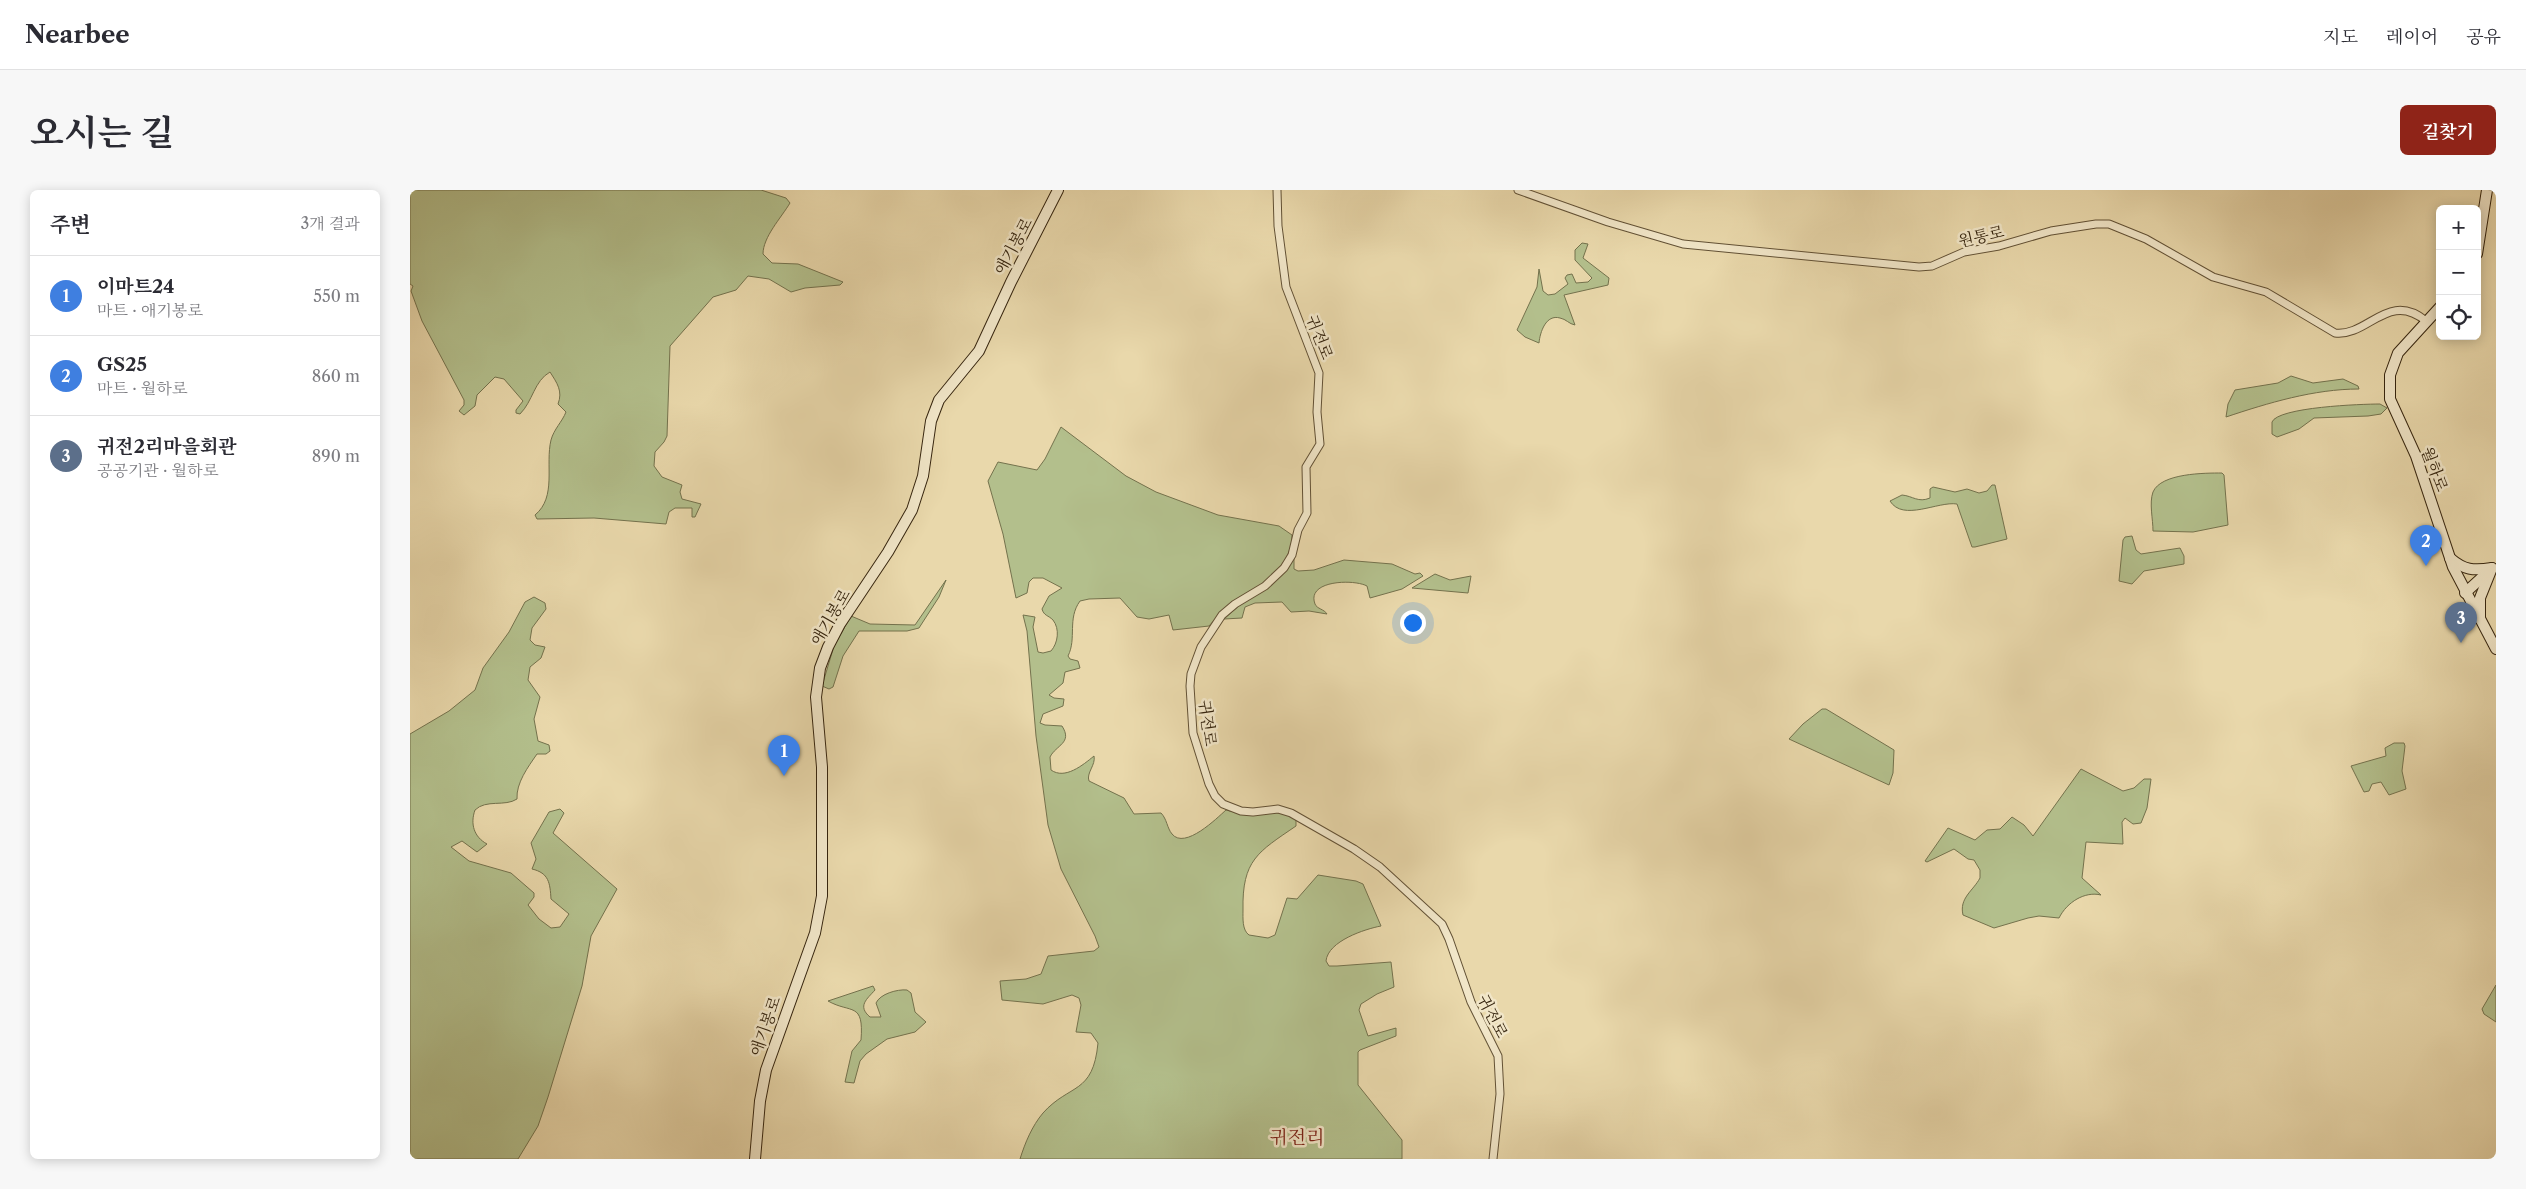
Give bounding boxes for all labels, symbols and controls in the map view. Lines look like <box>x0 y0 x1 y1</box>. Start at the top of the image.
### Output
text: Nearbee <box>25 20 130 49</box>
text: 지도 <box>2323 26 2358 48</box>
text: 레이어 <box>2386 26 2438 48</box>
text: 공유 <box>2466 26 2501 48</box>
button: 길찾기 <box>2400 105 2496 155</box>
text: 오시는 길 <box>30 111 174 154</box>
map controls <box>2436 205 2481 340</box>
button: + <box>2436 205 2481 250</box>
text: 주변 <box>50 212 91 237</box>
text: 3개 결과 <box>301 213 360 233</box>
street label: 애기봉로 <box>990 214 1037 278</box>
street label: 원통로 <box>1956 221 2006 251</box>
button: − <box>2436 250 2481 295</box>
text: 이마트24 <box>97 275 175 298</box>
text: 1 <box>62 286 70 306</box>
text: 550 m <box>313 286 360 306</box>
button: locate <box>2436 295 2481 340</box>
text: 마트 · 애기봉로 <box>97 300 203 320</box>
street label: 귀전로 <box>1302 312 1338 363</box>
text: GS25 <box>97 353 147 376</box>
text: 2 <box>61 366 71 386</box>
text: 860 m <box>312 366 360 386</box>
text: 마트 · 월하로 <box>97 378 187 398</box>
text: 귀전2리마을회관 <box>97 435 237 458</box>
street label: 월하로 <box>2417 444 2453 495</box>
text: 3 <box>61 446 71 466</box>
text: 890 m <box>312 446 360 466</box>
text: 공공기관 · 월하로 <box>97 460 218 480</box>
pin: 2 <box>2410 525 2442 566</box>
street label: 애기봉로 <box>806 585 854 649</box>
pin: 3 <box>2445 602 2477 643</box>
your location <box>1400 610 1426 636</box>
street label: 귀전로 <box>1195 699 1221 748</box>
pin: 1 <box>768 735 800 776</box>
street label: 귀전로 <box>1474 991 1513 1042</box>
street label: 애기봉로 <box>745 993 785 1058</box>
district label: 귀전리 <box>1269 1126 1325 1149</box>

